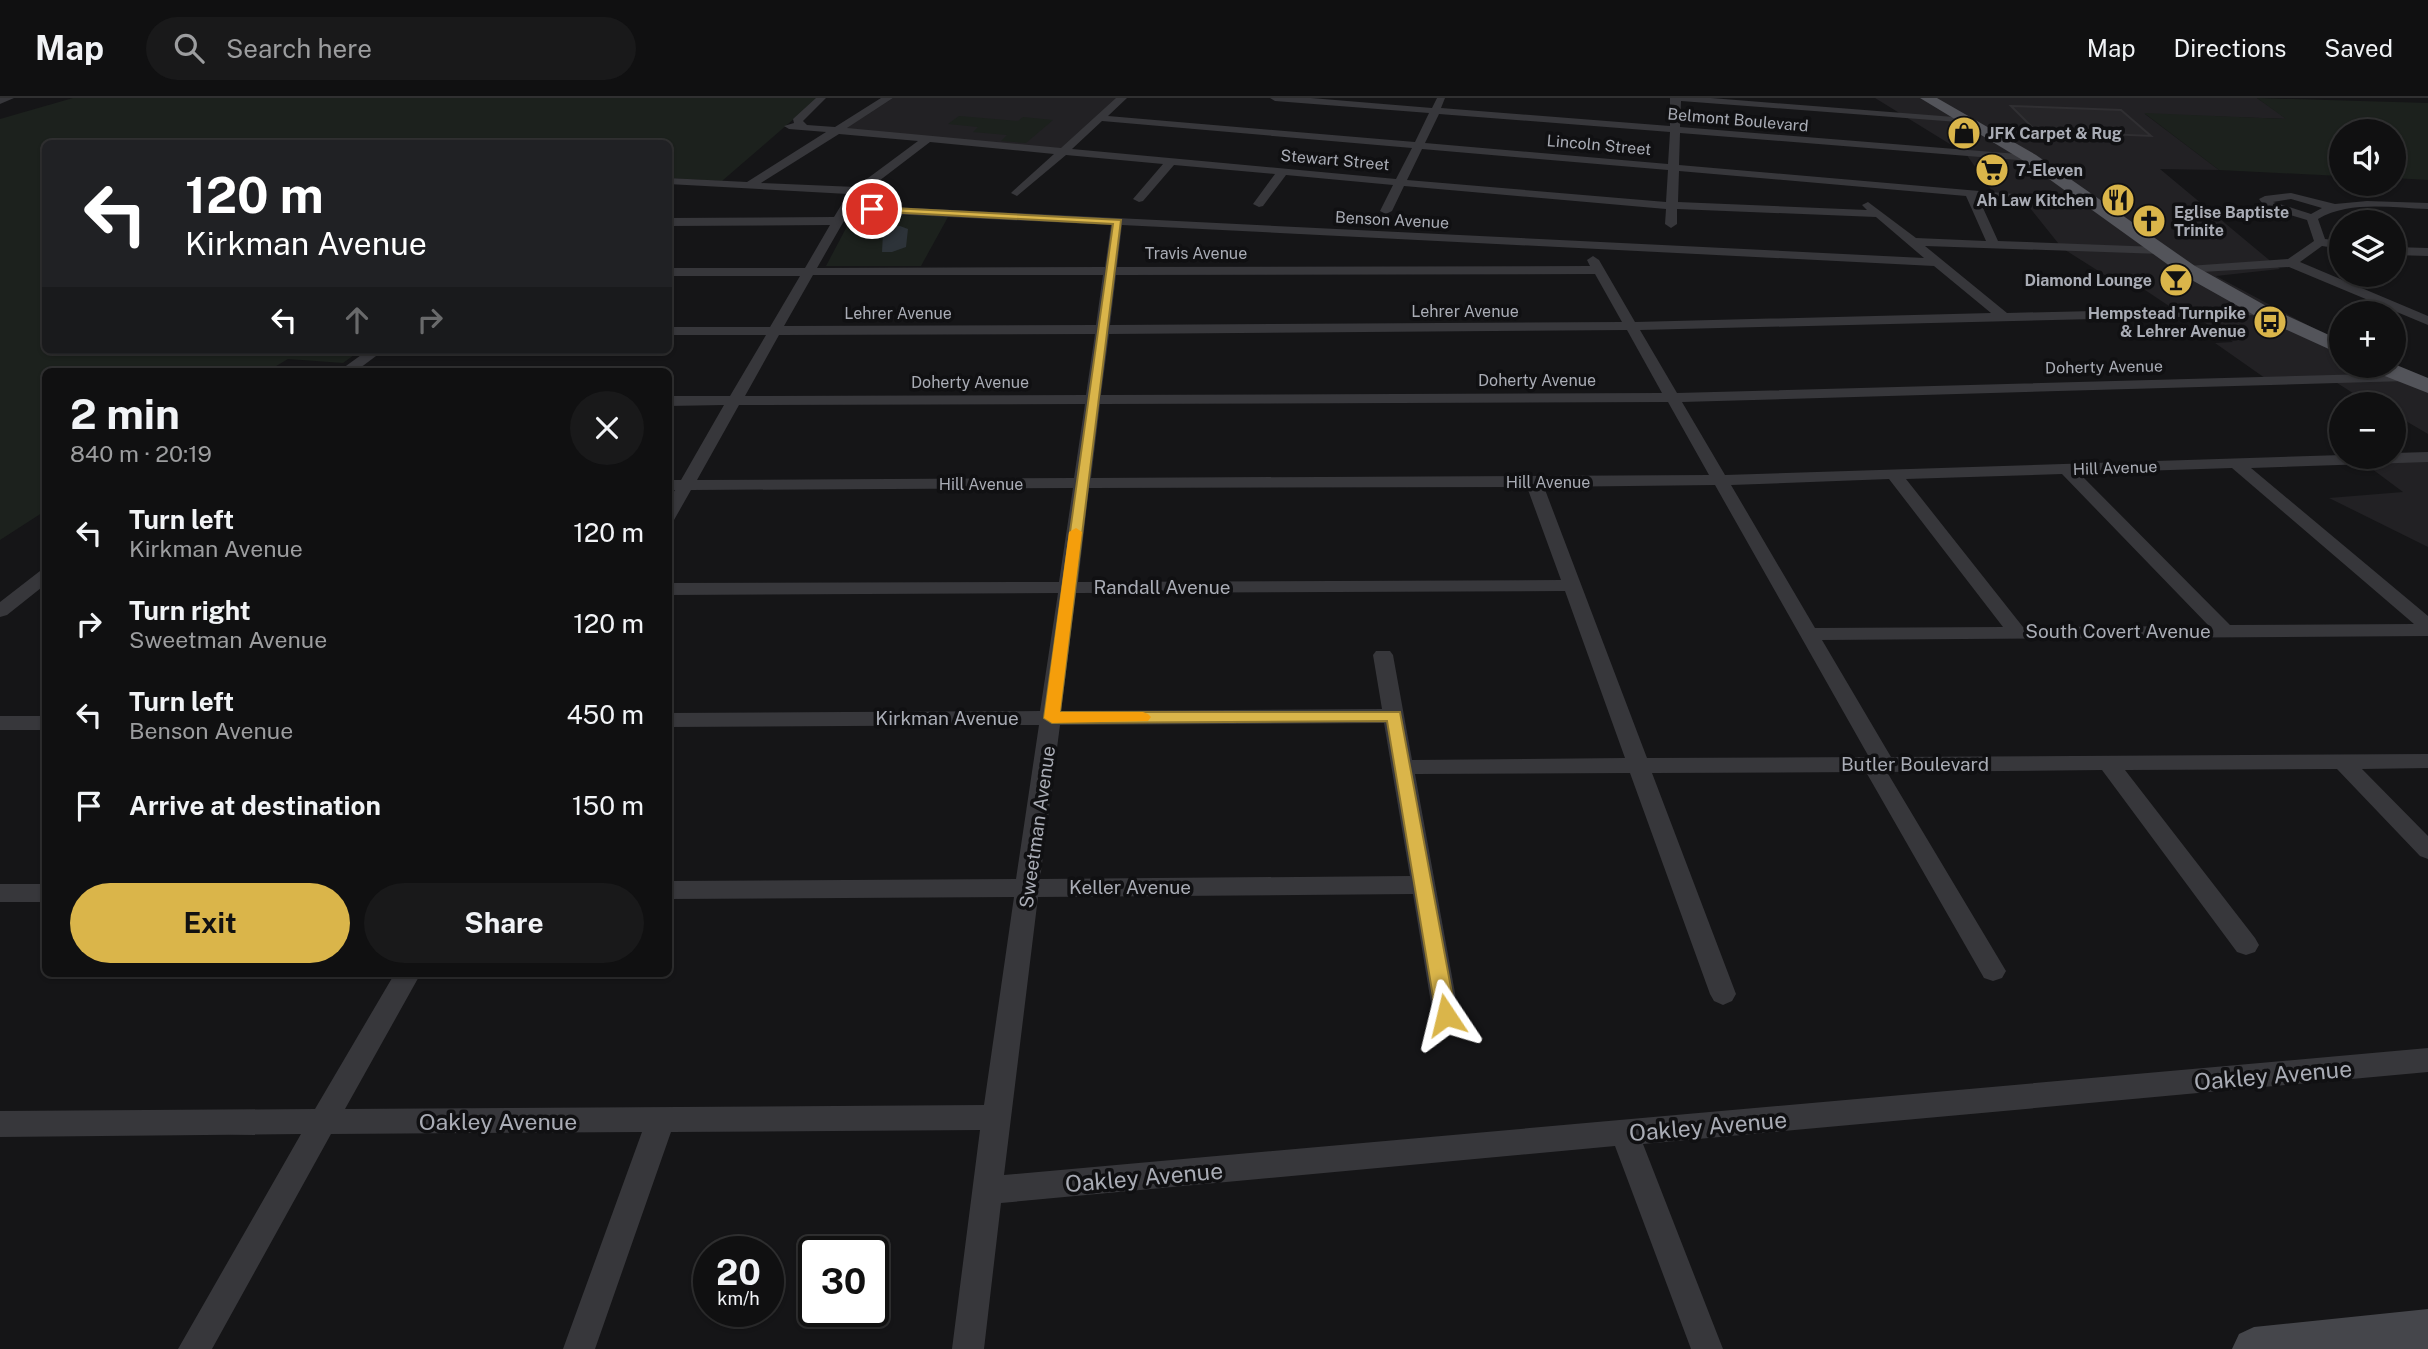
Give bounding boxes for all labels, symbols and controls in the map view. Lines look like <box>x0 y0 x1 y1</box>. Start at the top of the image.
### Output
search box <box>146 17 636 80</box>
text: Map <box>35 29 104 67</box>
icon: search <box>170 29 208 67</box>
text: Search here <box>226 33 372 64</box>
text: Map <box>2087 34 2136 62</box>
text: Directions <box>2174 34 2286 62</box>
text: Saved <box>2324 34 2393 62</box>
street label: Belmont Boulevard <box>1667 104 1809 136</box>
shop icon: JFK Carpet & Rug <box>1945 114 1983 152</box>
map controls <box>2329 119 2406 469</box>
button: sound <box>2329 119 2406 196</box>
place label: JFK Carpet & Rug <box>1988 124 2122 143</box>
street label: Lincoln Street <box>1546 131 1652 159</box>
street label: Stewart Street <box>1280 146 1390 174</box>
supermarket icon: 7-Eleven <box>1973 151 2011 189</box>
place label: 7-Eleven <box>2016 161 2083 180</box>
text: 120 m <box>185 166 324 224</box>
icon: left <box>70 168 161 259</box>
pin <box>842 179 902 239</box>
restaurant icon: Ah Law Kitchen <box>2099 181 2137 219</box>
icon: arrive <box>853 190 891 228</box>
place label: Ah Law Kitchen <box>1976 191 2094 210</box>
church icon: Eglise Baptiste Trinite <box>2130 202 2168 240</box>
place label: Eglise Baptiste Trinite <box>2174 203 2289 240</box>
street label: Benson Avenue <box>1334 208 1450 232</box>
button: layers <box>2329 210 2406 287</box>
text: Kirkman Avenue <box>185 225 427 262</box>
street label: Travis Avenue <box>1145 244 1247 263</box>
bar icon: Diamond Lounge <box>2157 261 2195 299</box>
place label: Diamond Lounge <box>2024 271 2152 290</box>
icon: left <box>265 301 303 339</box>
icon: ahead <box>338 301 376 339</box>
icon: right <box>411 301 449 339</box>
button: + <box>2329 301 2406 378</box>
street label: Lehrer Avenue <box>1411 302 1519 321</box>
bus stop icon: Hempstead Turnpike & Lehrer Avenue <box>2251 303 2289 341</box>
street label: Lehrer Avenue <box>844 304 952 323</box>
place label: Hempstead Turnpike & Lehrer Avenue <box>2088 304 2246 341</box>
street label: Doherty Avenue <box>2045 356 2163 378</box>
street label: Doherty Avenue <box>1478 371 1596 390</box>
street label: Doherty Avenue <box>911 373 1029 392</box>
text: 2 min <box>70 389 180 438</box>
button: close <box>570 391 644 465</box>
button: − <box>2329 392 2406 469</box>
text: 840 m · 20:19 <box>70 440 212 467</box>
street label: Hill Avenue <box>2072 457 2158 479</box>
street label: Hill Avenue <box>1506 473 1590 492</box>
street label: Hill Avenue <box>939 475 1023 494</box>
text: Turn left <box>129 504 234 535</box>
icon: left <box>70 514 108 552</box>
text: 120 m <box>573 517 644 548</box>
text: Kirkman Avenue <box>129 535 303 562</box>
street label: Randall Avenue <box>1093 576 1231 598</box>
text: Turn right <box>129 595 251 626</box>
icon: right <box>70 605 108 643</box>
text: 120 m <box>573 608 644 639</box>
street label: South Covert Avenue <box>2025 620 2211 642</box>
text: Sweetman Avenue <box>129 626 327 653</box>
text: Turn left <box>129 686 234 717</box>
icon: left <box>70 696 108 734</box>
text: 450 m <box>567 699 644 730</box>
street label: Kirkman Avenue <box>875 707 1019 729</box>
text: Benson Avenue <box>129 717 293 744</box>
street label: Sweetman Avenue <box>1015 744 1059 910</box>
street label: Butler Boulevard <box>1841 753 1989 775</box>
icon: arrive <box>70 787 108 825</box>
text: Arrive at destination <box>129 790 381 821</box>
text: 150 m <box>572 790 644 821</box>
street label: Keller Avenue <box>1069 876 1191 898</box>
button: Exit <box>70 883 350 963</box>
button: Share <box>364 883 644 963</box>
position arrow <box>1409 978 1483 1052</box>
street label: Oakley Avenue <box>2193 1055 2353 1095</box>
street label: Oakley Avenue <box>1628 1106 1788 1146</box>
street label: Oakley Avenue <box>419 1108 577 1135</box>
street label: Oakley Avenue <box>1064 1157 1224 1197</box>
speed limit sign: 30 <box>798 1236 889 1327</box>
text: 20 <box>716 1252 761 1293</box>
text: km/h <box>717 1288 760 1309</box>

